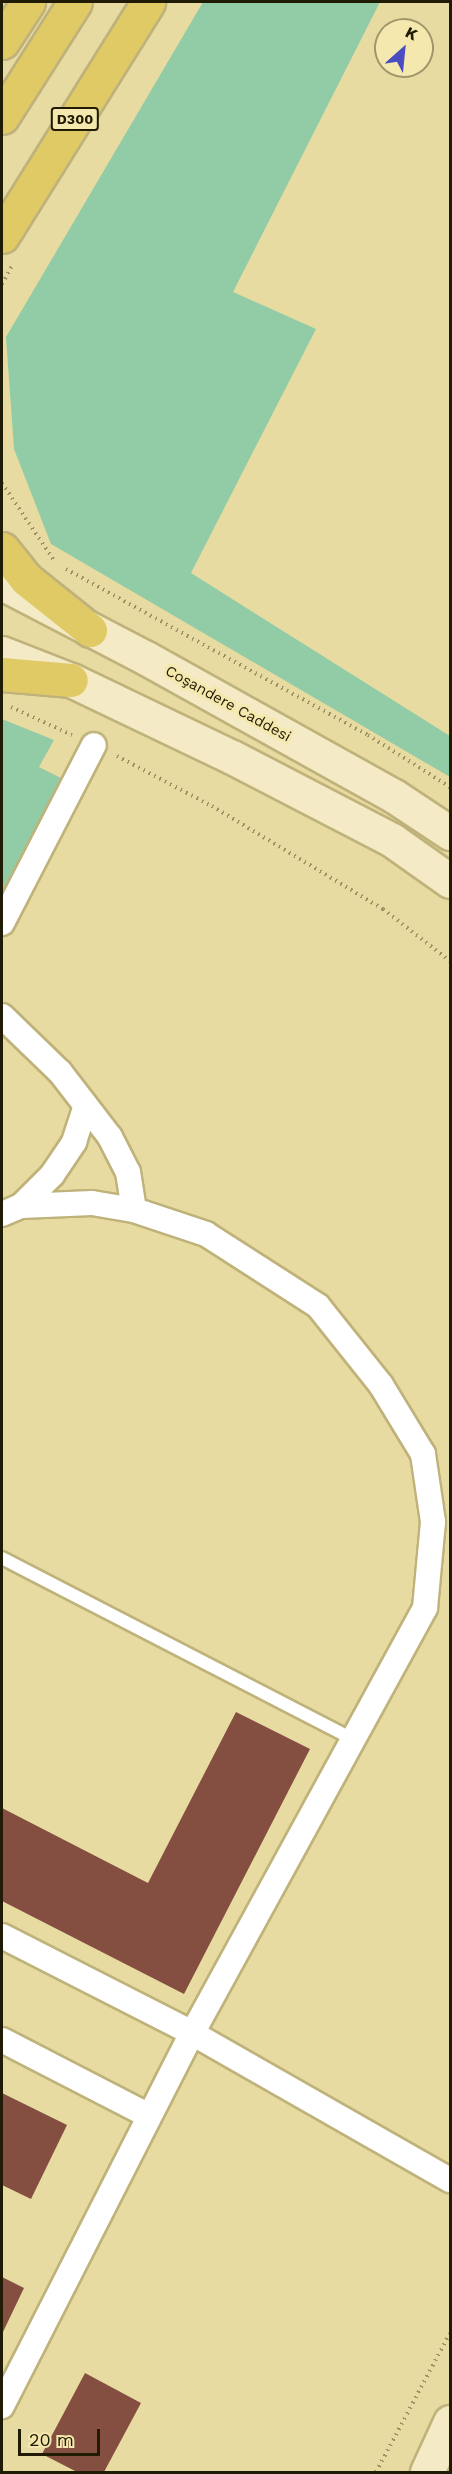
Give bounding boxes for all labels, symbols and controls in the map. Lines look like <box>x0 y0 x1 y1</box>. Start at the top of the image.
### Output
north arrow <box>374 18 434 78</box>
text: K <box>402 22 421 44</box>
road number: D300 <box>50 108 100 130</box>
street label: Coşandere Caddesi <box>162 662 294 746</box>
scale bar <box>21 2417 104 2455</box>
text: 20 m <box>29 2429 74 2450</box>

